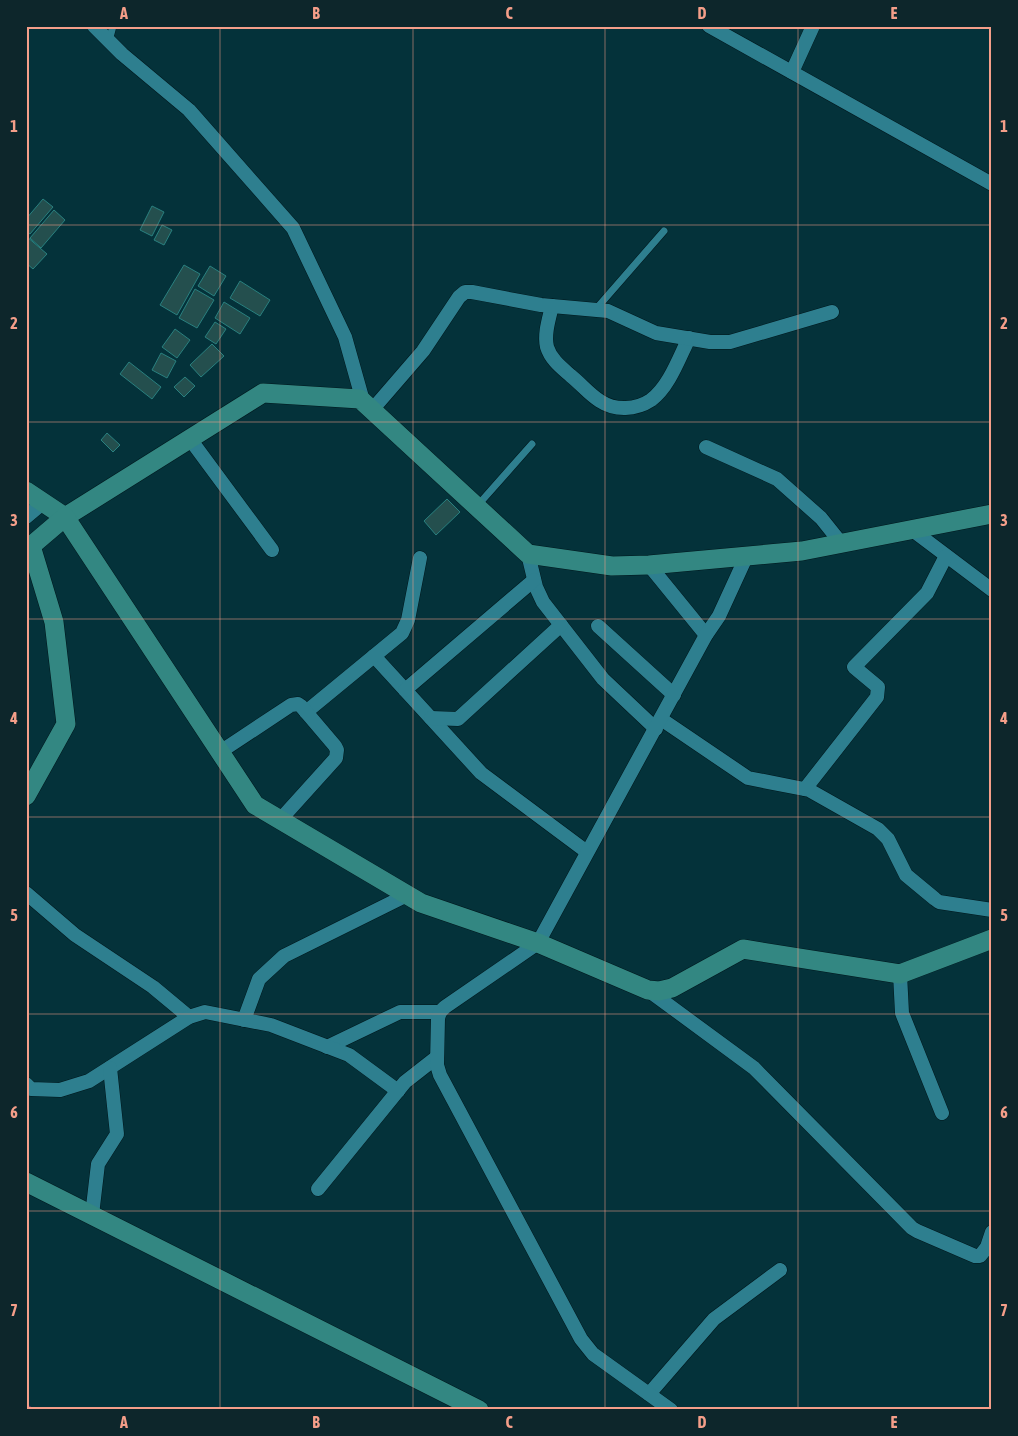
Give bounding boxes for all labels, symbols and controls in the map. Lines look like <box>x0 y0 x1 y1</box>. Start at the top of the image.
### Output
text: A <box>119 4 128 22</box>
text: B <box>312 4 320 22</box>
text: C <box>505 4 513 22</box>
text: D <box>698 4 707 22</box>
text: E <box>891 4 898 22</box>
text: 1 <box>10 117 18 135</box>
text: 1 <box>1000 117 1008 135</box>
text: 2 <box>10 314 18 332</box>
text: 2 <box>1000 314 1008 332</box>
text: 3 <box>10 511 18 529</box>
text: 3 <box>1000 511 1008 529</box>
text: 4 <box>9 709 18 727</box>
text: 4 <box>999 709 1008 727</box>
text: 5 <box>10 906 18 924</box>
text: 5 <box>1000 906 1008 924</box>
text: 6 <box>10 1103 18 1121</box>
text: 6 <box>1000 1103 1008 1121</box>
text: 7 <box>10 1301 18 1319</box>
text: 7 <box>1000 1301 1008 1319</box>
text: A <box>119 1413 128 1431</box>
text: B <box>312 1413 320 1431</box>
text: C <box>505 1413 513 1431</box>
text: D <box>698 1413 707 1431</box>
text: E <box>891 1413 898 1431</box>

